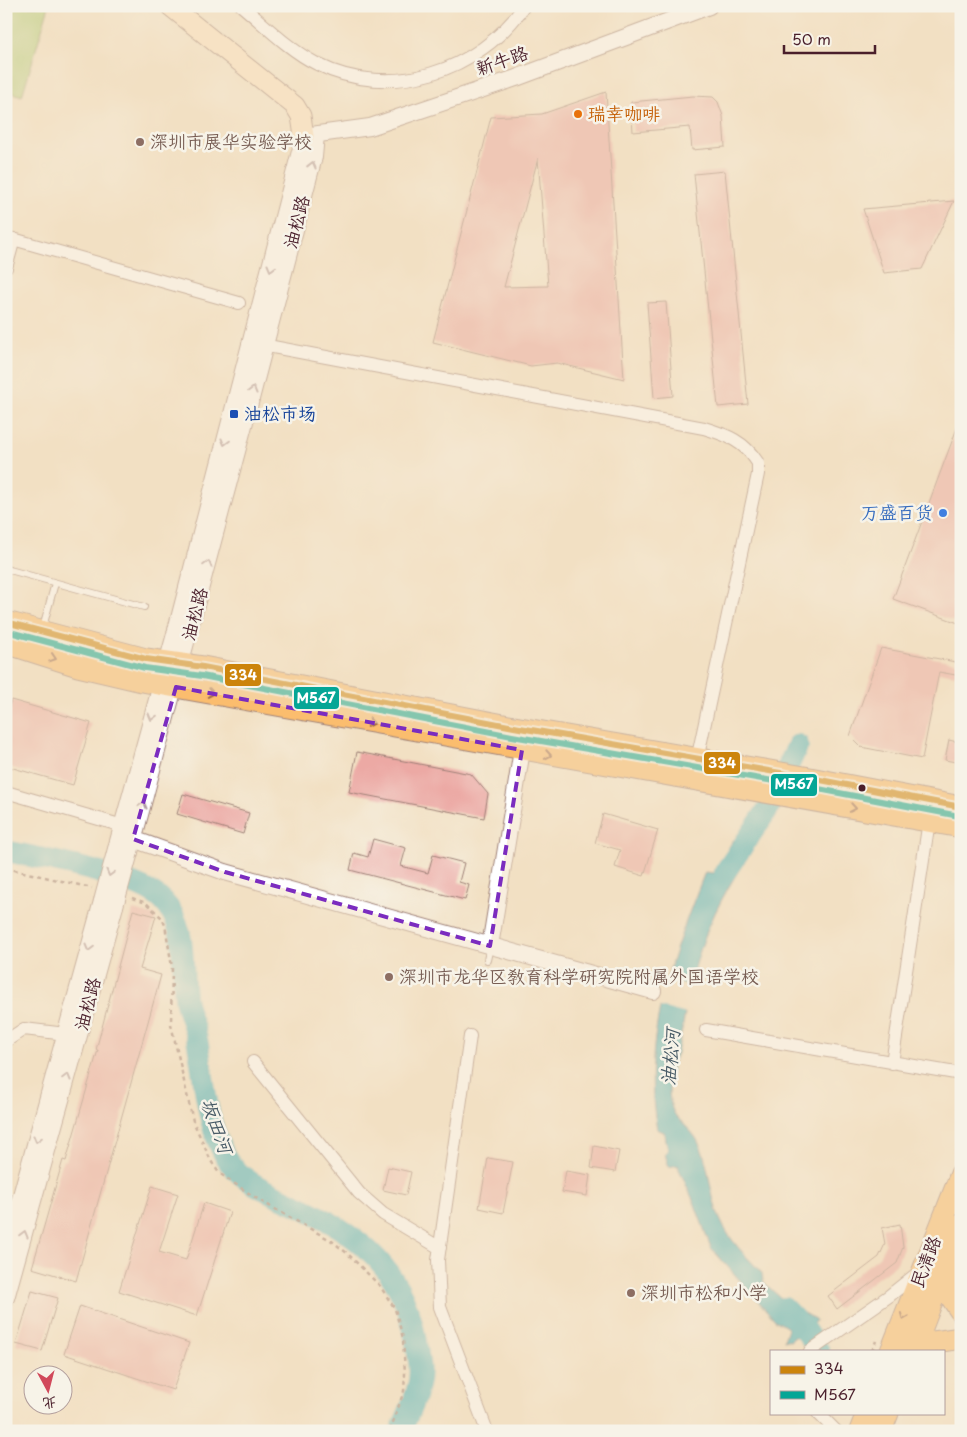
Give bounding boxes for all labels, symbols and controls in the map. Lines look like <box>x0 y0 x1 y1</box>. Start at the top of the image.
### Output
scale bar <box>784 22 876 54</box>
text: 50 m <box>792 27 831 50</box>
street label: 新牛路 <box>472 38 531 81</box>
place label: 瑞幸咖啡 <box>588 99 660 126</box>
marker: 瑞幸咖啡 <box>572 108 584 120</box>
place label: 深圳市展华实验学校 <box>150 127 312 154</box>
marker: 深圳市展华实验学校 <box>134 136 146 148</box>
one-way arrow <box>306 160 317 169</box>
street label: 油松路 <box>276 192 316 251</box>
one-way arrow <box>266 263 277 272</box>
one-way arrow <box>248 386 258 394</box>
place label: 油松市场 <box>244 399 316 426</box>
marker: 油松市场 <box>228 408 240 420</box>
one-way arrow <box>221 437 231 445</box>
place label: 万盛百货 <box>861 498 933 525</box>
marker: 万盛百货 <box>937 507 949 519</box>
one-way arrow <box>202 560 213 569</box>
street label: 油松路 <box>174 584 214 643</box>
one-way arrow <box>48 652 56 662</box>
line badge: 334 <box>224 663 262 687</box>
text: 334 <box>229 664 257 685</box>
line badge: M567 <box>293 686 340 710</box>
text: M567 <box>296 687 336 708</box>
one-way arrow <box>207 688 215 698</box>
one-way arrow <box>148 713 158 721</box>
one-way arrow <box>366 717 375 727</box>
one-way arrow <box>544 749 552 759</box>
line badge: 334 <box>703 751 741 775</box>
text: 334 <box>708 752 736 773</box>
line badge: M567 <box>770 773 818 797</box>
text: M567 <box>774 773 814 794</box>
unlabelled marker <box>857 783 867 793</box>
one-way arrow <box>137 802 147 810</box>
one-way arrow <box>849 802 858 812</box>
one-way arrow <box>105 869 115 877</box>
one-way arrow <box>84 944 95 953</box>
place label: 深圳市龙华区教育科学研究院附属外国语学校 <box>399 962 759 989</box>
marker: 深圳市龙华区教育科学研究院附属外国语学校 <box>383 971 395 983</box>
street label: 油松路 <box>67 974 107 1033</box>
water label: 油松河 <box>653 1024 686 1087</box>
one-way arrow <box>62 1074 72 1082</box>
water label: 坂田河 <box>195 1094 242 1160</box>
one-way arrow <box>32 1134 42 1142</box>
one-way arrow <box>18 1229 29 1238</box>
street label: 民清路 <box>902 1231 947 1292</box>
place label: 深圳市松和小学 <box>641 1278 767 1305</box>
marker: 深圳市松和小学 <box>625 1287 637 1299</box>
one-way arrow <box>900 1312 911 1321</box>
legend <box>770 1350 944 1414</box>
text: 334 <box>814 1356 844 1379</box>
north arrow <box>22 1364 72 1414</box>
text: M567 <box>814 1382 856 1405</box>
text: 北 <box>41 1392 58 1415</box>

